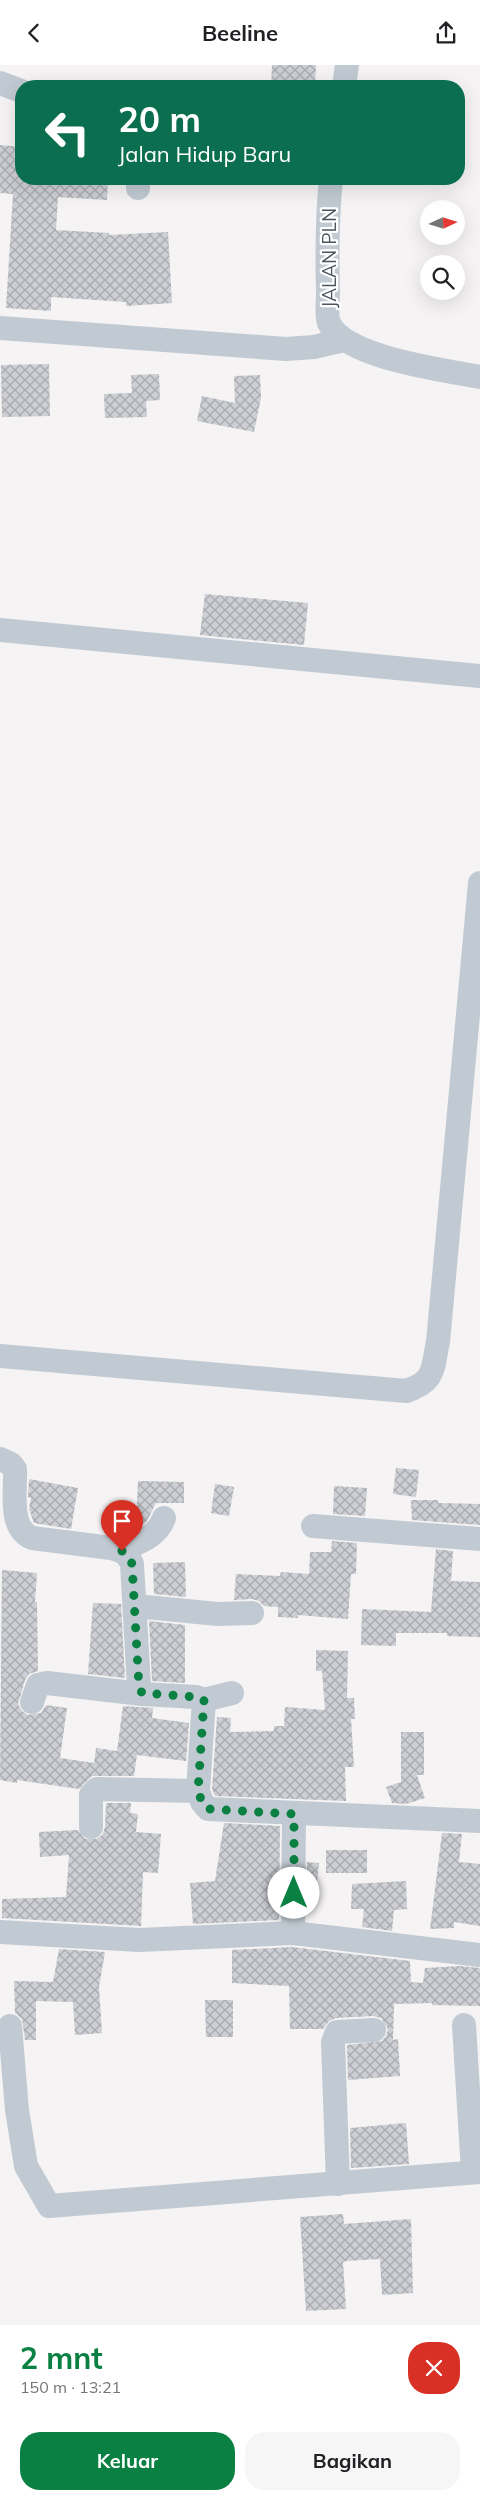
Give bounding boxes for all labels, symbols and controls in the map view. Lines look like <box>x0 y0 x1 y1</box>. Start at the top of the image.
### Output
icon: back <box>20 19 48 47</box>
text: Beeline <box>202 19 278 47</box>
icon: share <box>432 19 460 47</box>
text: 20 m <box>118 97 201 141</box>
icon: left <box>35 100 100 165</box>
text: Jalan Hidup Baru <box>118 140 291 168</box>
north arrow <box>420 200 465 245</box>
map controls <box>420 200 465 300</box>
street label: JALAN PLN <box>317 208 341 308</box>
button: search <box>420 255 465 300</box>
pin <box>101 1500 143 1551</box>
icon: arrive <box>108 1507 136 1535</box>
position arrow <box>267 1866 319 1918</box>
text: 2 mnt <box>20 2339 103 2377</box>
button: close <box>408 2342 460 2394</box>
text: 150 m · 13:21 <box>20 2377 121 2397</box>
button: Keluar <box>20 2432 235 2490</box>
button: Bagikan <box>245 2432 460 2490</box>

